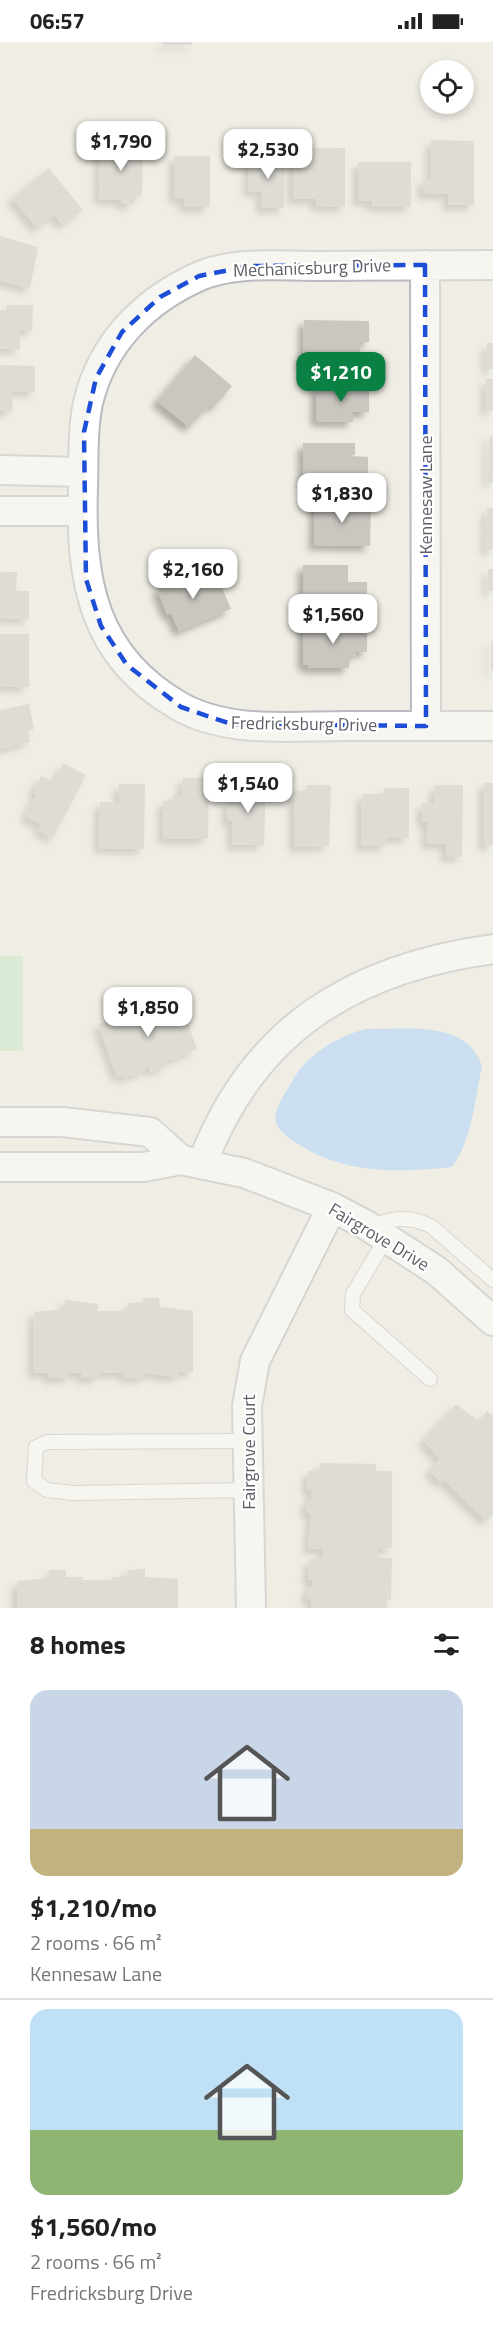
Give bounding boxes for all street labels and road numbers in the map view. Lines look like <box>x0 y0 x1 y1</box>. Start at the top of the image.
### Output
street label: Mechanicsburg Drive <box>232 251 391 284</box>
street label: Kennesaw Lane <box>412 436 439 554</box>
street label: Fredricksburg Drive <box>231 709 377 738</box>
street label: Fairgrove Drive <box>324 1196 435 1277</box>
street label: Fairgrove Court <box>235 1394 262 1510</box>

